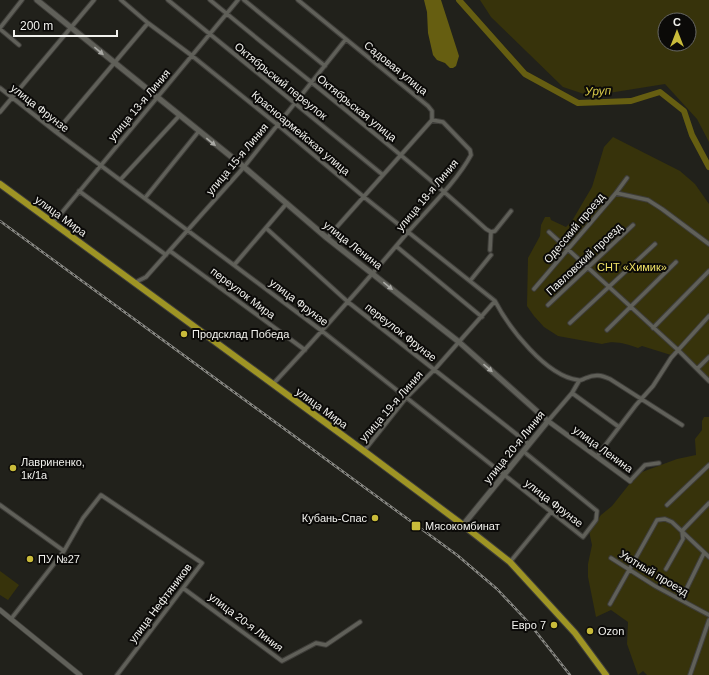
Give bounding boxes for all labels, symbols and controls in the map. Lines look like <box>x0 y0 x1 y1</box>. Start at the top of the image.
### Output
scale bar <box>14 12 117 38</box>
north arrow <box>657 12 697 52</box>
text: С <box>673 16 681 28</box>
text: 200 m <box>20 19 53 33</box>
street label: Садовая улица <box>362 39 431 98</box>
street label: Октябрьский переулок <box>232 40 330 122</box>
one-way arrow <box>94 47 105 56</box>
street label: улица 13-я Линия <box>106 67 172 143</box>
street label: Октябрьская улица <box>315 72 400 144</box>
street label: улица Фрунзе <box>9 82 71 134</box>
water label: Уруп <box>584 84 612 98</box>
street label: Красноармейская улица <box>250 88 353 178</box>
street label: улица 15-я Линия <box>204 121 270 197</box>
one-way arrow <box>206 137 217 146</box>
street label: улица 18-я Линия <box>394 157 460 233</box>
street label: Одесский проезд <box>541 190 607 265</box>
street label: улица Мира <box>33 193 90 239</box>
street label: улица Ленина <box>321 218 385 272</box>
street label: Павловский проезд <box>544 220 625 297</box>
park label: СНТ «Химик» <box>597 261 667 273</box>
street label: переулок Мира <box>208 265 278 322</box>
street label: улица Фрунзе <box>267 276 331 328</box>
one-way arrow <box>383 281 394 290</box>
street label: переулок Фрунзе <box>363 301 439 363</box>
place label: Продсклад Победа <box>192 328 290 340</box>
marker: Продсклад Победа <box>179 329 189 339</box>
one-way arrow <box>483 364 494 373</box>
street label: улица 19-я Линия <box>357 368 425 444</box>
street label: улица Мира <box>294 385 351 431</box>
street label: улица 20-я Линия <box>481 408 547 486</box>
street label: улица Ленина <box>571 423 636 475</box>
place label: Лавриненко, 1к/1а <box>21 456 85 481</box>
marker: Лавриненко, 1к/1а <box>8 463 18 473</box>
street label: улица Фрунзе <box>523 477 585 529</box>
place label: Кубань-Спас <box>302 512 367 524</box>
marker: Кубань-Спас <box>370 513 380 523</box>
marker: Мясокомбинат <box>410 520 422 532</box>
place label: Мясокомбинат <box>425 520 500 532</box>
street label: Уютный проезд <box>617 548 691 599</box>
place label: ПУ №27 <box>38 553 80 565</box>
marker: ПУ №27 <box>25 554 35 564</box>
street label: улица Нефтяников <box>126 561 194 645</box>
street label: улица 20-я Линия <box>207 590 285 654</box>
place label: Евро 7 <box>511 619 546 631</box>
marker: Евро 7 <box>549 620 559 630</box>
place label: Ozon <box>598 625 624 637</box>
marker: Ozon <box>585 626 595 636</box>

